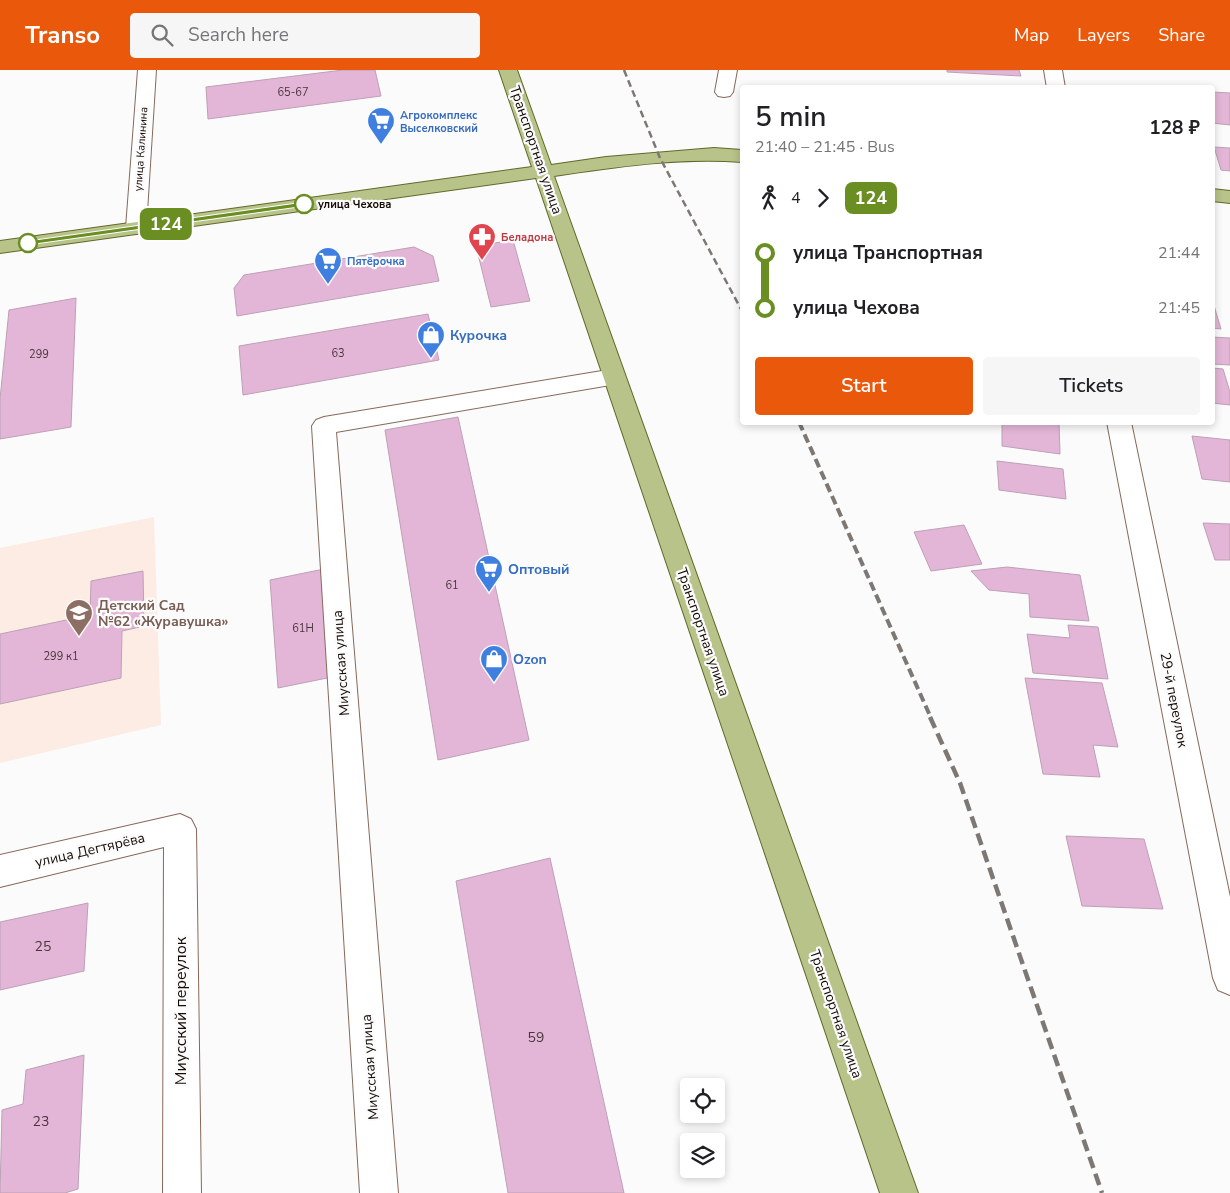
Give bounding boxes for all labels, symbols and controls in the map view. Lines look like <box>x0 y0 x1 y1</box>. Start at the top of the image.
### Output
search box <box>130 13 480 58</box>
text: Transo <box>25 19 100 51</box>
icon: search <box>148 21 176 49</box>
text: Search here <box>188 22 289 48</box>
text: Map <box>1014 23 1049 47</box>
text: Layers <box>1077 23 1130 47</box>
text: Share <box>1158 23 1205 47</box>
street label: Транспортная улица <box>505 83 567 217</box>
house number: 65-67 <box>277 85 309 100</box>
text: 5 min <box>755 98 826 136</box>
street label: улица Калинина <box>131 106 151 192</box>
supermarket icon: Агрокомплекс Выселковский <box>366 106 396 145</box>
place label: Агрокомплекс Выселковский <box>400 108 478 136</box>
text: 128 ₽ <box>1149 115 1200 141</box>
text: 21:40 – 21:45 · Bus <box>755 136 895 158</box>
icon: walk <box>755 184 783 212</box>
icon: forward <box>809 184 837 212</box>
text: 124 <box>855 186 887 210</box>
text: 4 <box>791 187 801 209</box>
marker: улица Чехова <box>294 194 314 214</box>
place label: улица Чехова <box>318 197 391 212</box>
line badge: 124 <box>137 208 195 240</box>
text: 124 <box>150 212 182 236</box>
pharmacy icon: Беладона <box>467 222 497 261</box>
place label: Беладона <box>501 230 553 245</box>
unlabelled marker <box>18 233 38 253</box>
text: улица Транспортная <box>793 240 983 266</box>
text: 21:44 <box>1158 242 1200 264</box>
supermarket icon: Пятёрочка <box>313 246 343 285</box>
place label: Пятёрочка <box>347 254 405 269</box>
text: улица Чехова <box>793 295 920 321</box>
text: 21:45 <box>1158 297 1200 319</box>
shop icon: Курочка <box>416 320 446 359</box>
place label: Курочка <box>450 326 507 345</box>
house number: 63 <box>331 346 345 361</box>
house number: 299 <box>29 347 49 362</box>
button: Start <box>755 357 973 415</box>
button: Tickets <box>983 357 1200 415</box>
supermarket icon: Оптовый <box>474 554 504 593</box>
place label: Оптовый <box>508 560 570 579</box>
street label: Транспортная улица <box>672 565 734 699</box>
house number: 61 <box>445 578 459 593</box>
place label: Детский Сад №62 «Журавушка» <box>98 596 229 631</box>
school or university icon: Детский Сад №62 «Журавушка» <box>64 598 94 637</box>
street label: Миусская улица <box>328 610 354 716</box>
house number: 61Н <box>292 621 314 636</box>
shop icon: Ozon <box>479 644 509 683</box>
house number: 299 к1 <box>43 649 79 664</box>
place label: Ozon <box>513 650 547 669</box>
street label: 29-й переулок <box>1155 651 1193 750</box>
street label: улица Дегтярёва <box>33 828 147 872</box>
street label: Миусский переулок <box>170 936 192 1085</box>
house number: 25 <box>35 937 51 956</box>
street label: Транспортная улица <box>805 947 867 1081</box>
street label: Миусская улица <box>357 1014 383 1120</box>
house number: 59 <box>528 1028 544 1047</box>
map controls <box>680 1078 725 1178</box>
button: locate <box>680 1078 725 1123</box>
house number: 23 <box>33 1112 49 1131</box>
button: layers <box>680 1133 725 1178</box>

